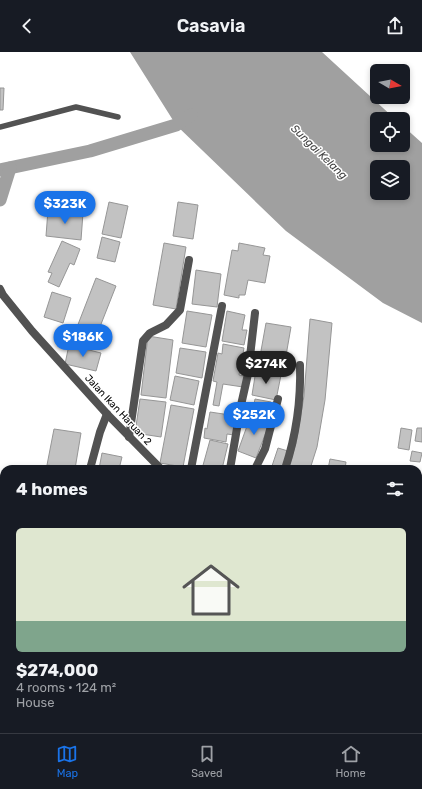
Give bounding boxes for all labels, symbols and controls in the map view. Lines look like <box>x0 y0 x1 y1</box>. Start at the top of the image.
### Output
icon: back <box>16 15 38 37</box>
text: Casavia <box>177 15 245 37</box>
icon: share <box>384 15 406 37</box>
north arrow <box>370 64 410 104</box>
map controls <box>370 64 410 200</box>
button: locate <box>370 112 410 152</box>
water label: Sungai Kelang <box>288 122 350 182</box>
button: layers <box>370 160 410 200</box>
pin: $323K <box>37 191 93 225</box>
text: $323K <box>44 196 86 211</box>
pin: $186K <box>55 324 111 358</box>
text: $186K <box>62 329 104 344</box>
pin: $274K <box>238 351 294 385</box>
text: $274K <box>245 356 287 371</box>
street label: Jalan Ikan Haruan 2 <box>82 372 154 448</box>
pin: $252K <box>226 402 282 436</box>
text: $252K <box>233 407 275 422</box>
icon: filters <box>384 478 406 500</box>
text: 4 homes <box>16 479 88 499</box>
icon: home <box>175 554 247 626</box>
text: $274,000 <box>16 660 98 680</box>
text: 4 rooms · 124 m² <box>16 680 116 695</box>
text: House <box>16 695 54 710</box>
tab: Map <box>56 743 78 780</box>
tab: Saved <box>191 743 223 780</box>
tab: Home <box>335 743 366 780</box>

